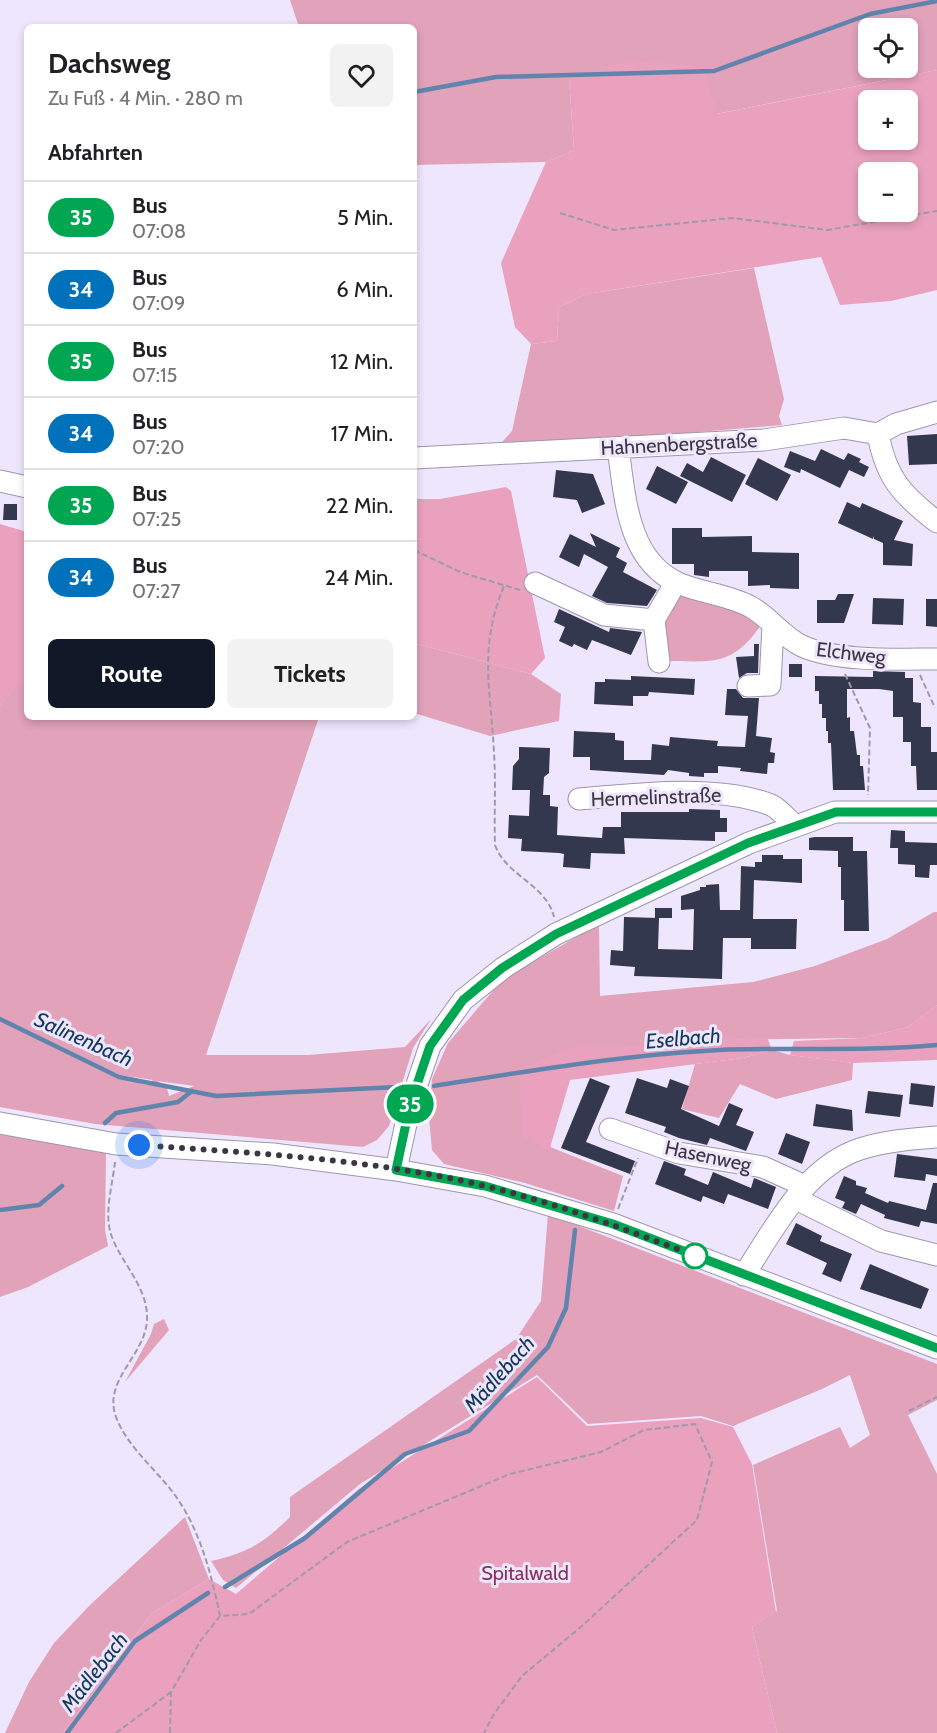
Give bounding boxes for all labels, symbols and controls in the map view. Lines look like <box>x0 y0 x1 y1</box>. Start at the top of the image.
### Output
map controls <box>858 18 918 222</box>
button: locate <box>858 18 918 78</box>
button: heart <box>330 44 393 107</box>
text: Dachsweg <box>48 46 170 80</box>
text: Zu Fuß · 4 Min. · 280 m <box>48 86 243 110</box>
button: + <box>858 90 918 150</box>
text: Abfahrten <box>48 139 143 166</box>
button: − <box>858 162 918 222</box>
text: Bus <box>132 192 167 219</box>
text: 5 Min. <box>337 204 393 231</box>
text: 35 <box>70 205 92 230</box>
text: 07:08 <box>132 219 186 243</box>
text: Bus <box>132 264 167 291</box>
text: 6 Min. <box>336 276 393 303</box>
text: 34 <box>69 277 93 302</box>
text: 07:09 <box>132 291 185 315</box>
text: Bus <box>132 336 167 363</box>
text: 12 Min. <box>330 348 393 375</box>
text: 35 <box>70 349 92 374</box>
text: 07:15 <box>132 363 177 387</box>
text: Bus <box>132 408 167 435</box>
text: 17 Min. <box>331 420 393 447</box>
text: 34 <box>69 421 93 446</box>
street label: Hahnenbergstraße <box>600 428 758 460</box>
text: 07:20 <box>132 435 184 459</box>
text: Bus <box>132 480 167 507</box>
text: 22 Min. <box>326 492 393 519</box>
text: 35 <box>70 493 92 518</box>
text: 07:25 <box>132 507 181 531</box>
text: Bus <box>132 552 167 579</box>
text: 24 Min. <box>325 564 393 591</box>
text: 34 <box>69 565 93 590</box>
text: 07:27 <box>132 579 181 603</box>
street label: Elchweg <box>815 637 888 669</box>
button: Route <box>48 639 215 708</box>
button: Tickets <box>227 639 393 708</box>
street label: Hermelinstraße <box>590 783 722 811</box>
water label: Salinenbach <box>31 1006 137 1072</box>
water label: Eselbach <box>645 1022 721 1054</box>
line badge: 35 <box>383 1084 437 1124</box>
text: 35 <box>399 1092 421 1117</box>
your location <box>124 1130 154 1160</box>
street label: Hasenweg <box>663 1135 754 1177</box>
unlabelled marker <box>682 1243 708 1269</box>
water label: Mädlebach <box>458 1331 540 1418</box>
park label: Spitalwald <box>481 1561 569 1585</box>
water label: Mädlebach <box>55 1627 133 1717</box>

